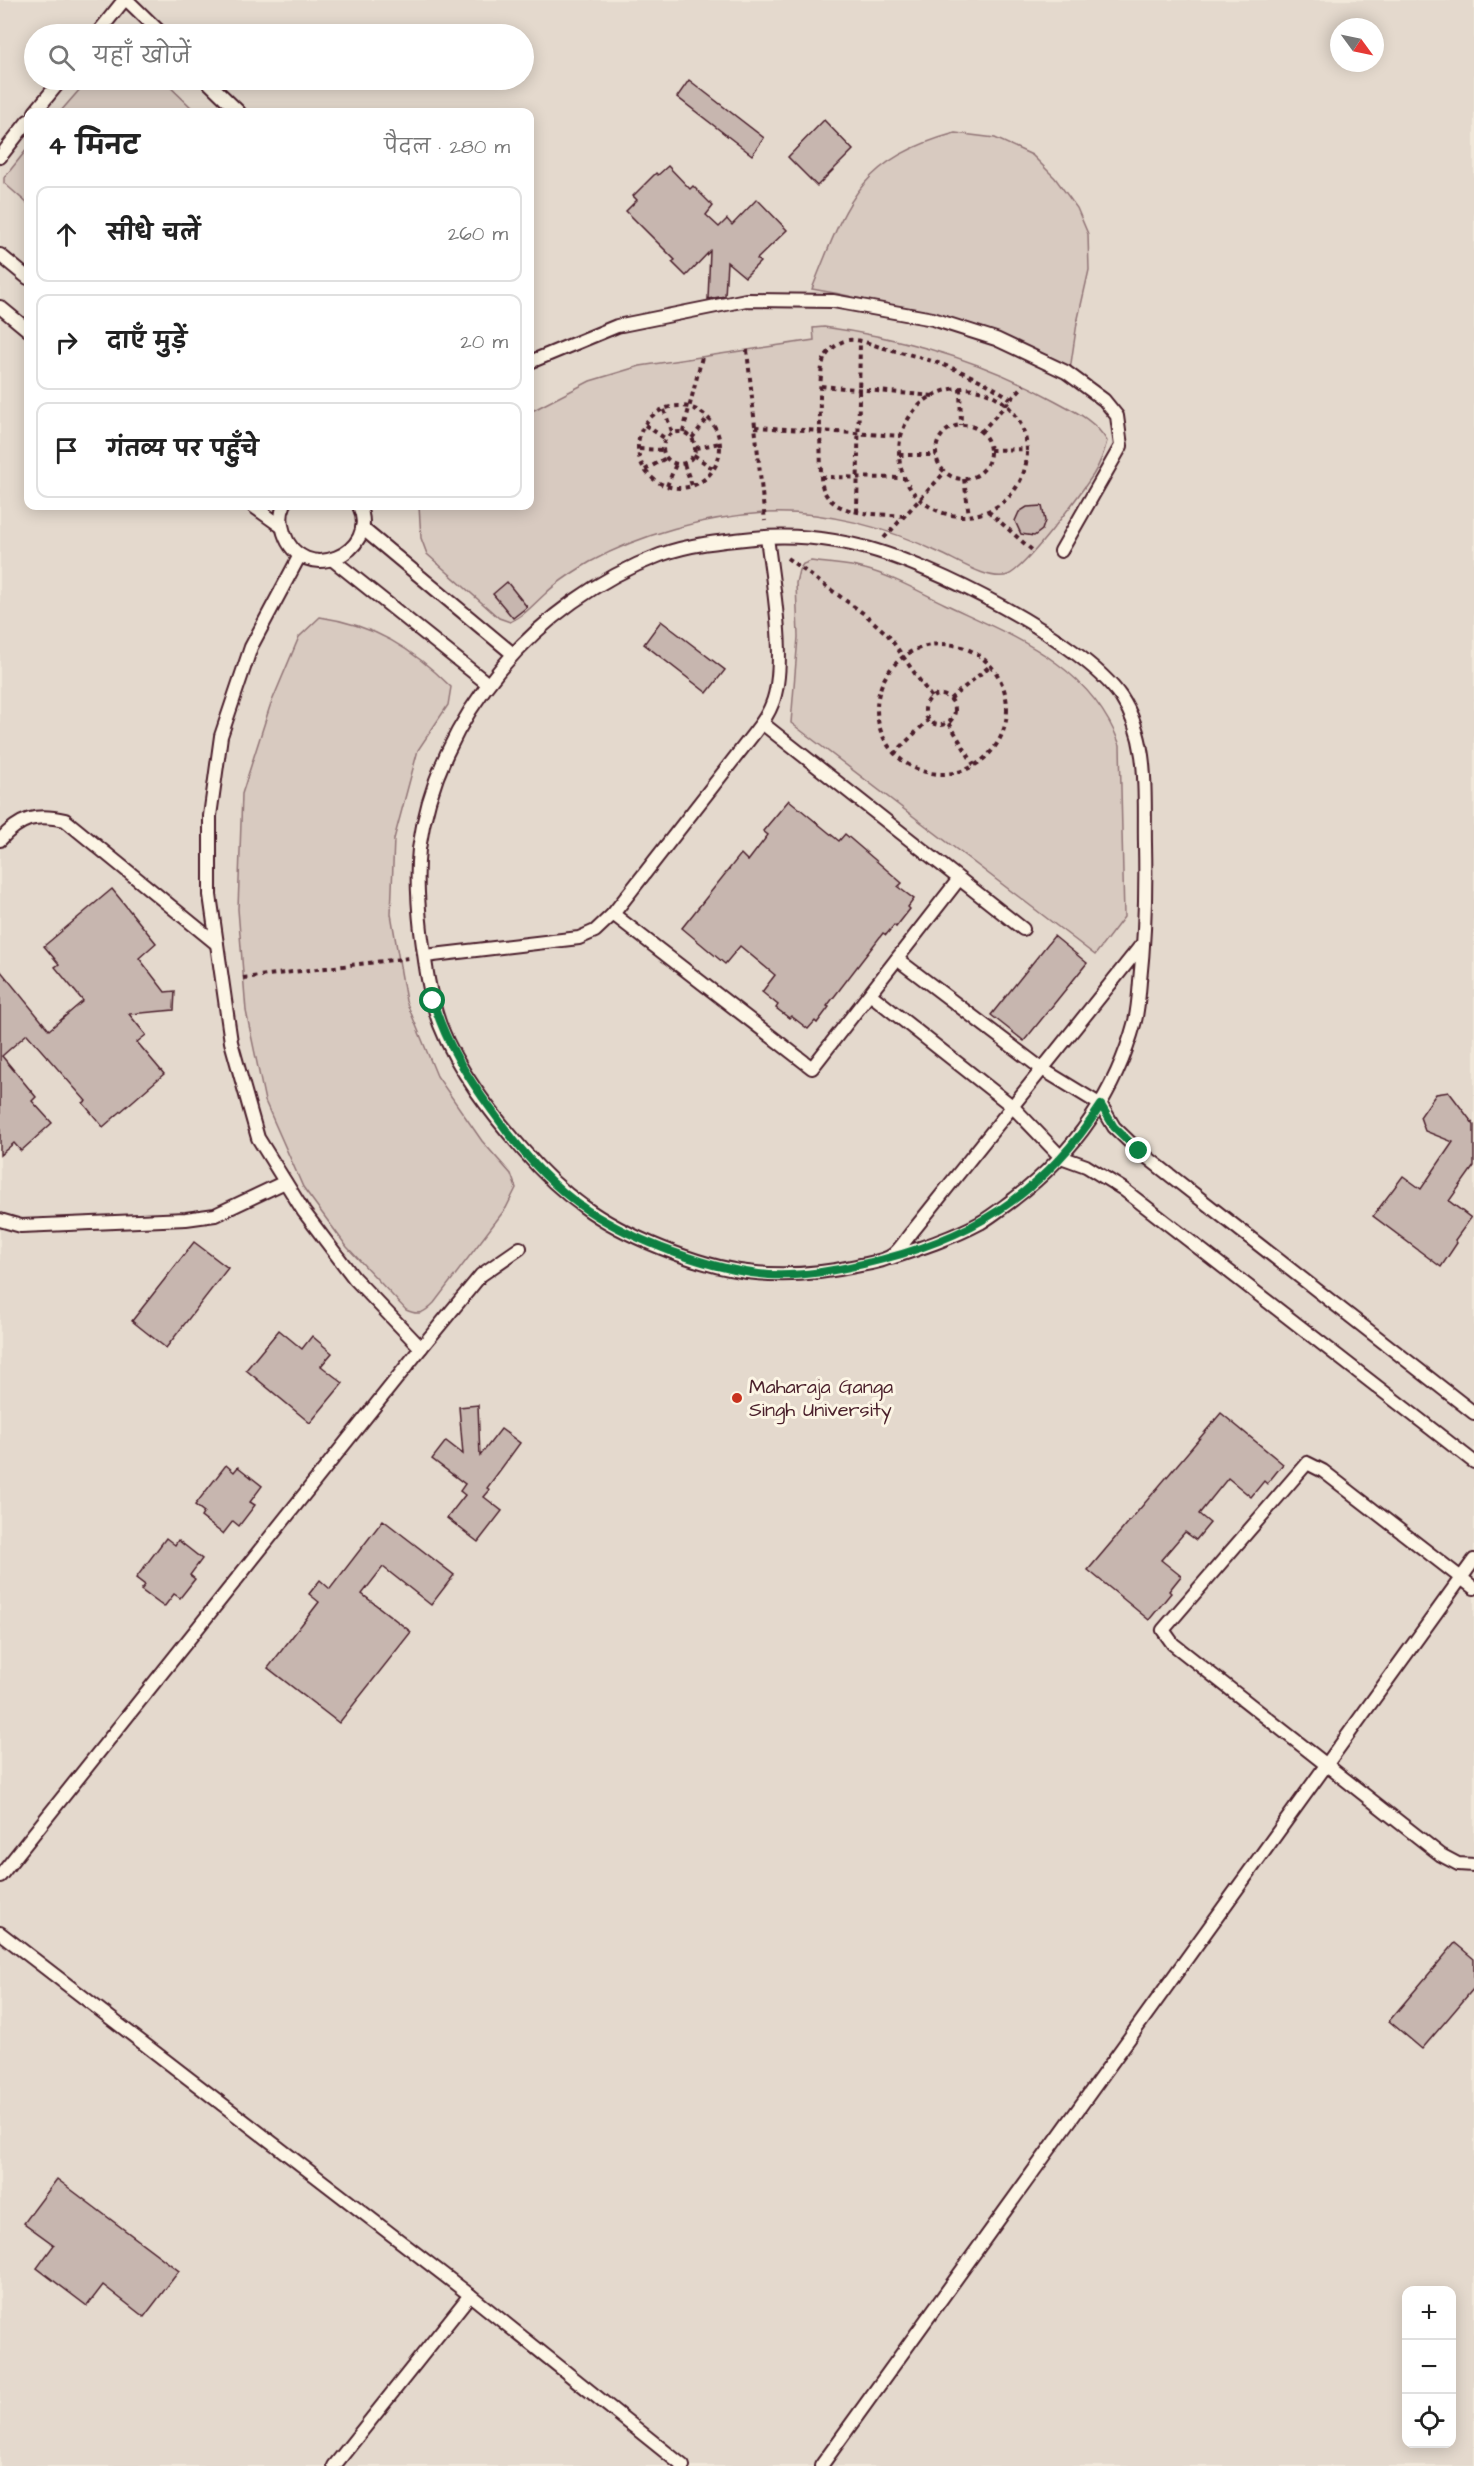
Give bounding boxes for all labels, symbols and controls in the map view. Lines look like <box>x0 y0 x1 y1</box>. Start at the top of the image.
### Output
north arrow <box>1330 18 1384 72</box>
search box <box>24 24 534 90</box>
icon: search <box>45 41 78 74</box>
text: यहाँ खोजें <box>93 41 191 72</box>
text: 4 मिनट <box>48 128 139 164</box>
text: पैदल · 280 m <box>384 133 510 161</box>
icon: ahead <box>50 218 83 251</box>
text: सीधे चलें <box>107 218 200 249</box>
text: 260 m <box>448 220 508 248</box>
icon: right <box>50 326 83 359</box>
text: दाएँ मुड़ें <box>107 326 187 357</box>
text: 20 m <box>460 328 508 356</box>
icon: arrive <box>50 434 83 467</box>
text: गंतव्य पर पहुँचे <box>107 434 258 465</box>
route start <box>419 987 445 1013</box>
route end <box>1125 1137 1151 1163</box>
place label: Maharaja Ganga Singh University <box>749 1373 893 1425</box>
marker: Maharaja Ganga Singh University <box>730 1391 744 1405</box>
map controls <box>1402 2286 1456 2448</box>
button: + <box>1402 2286 1456 2340</box>
button: − <box>1402 2340 1456 2394</box>
button: locate <box>1402 2394 1456 2448</box>

